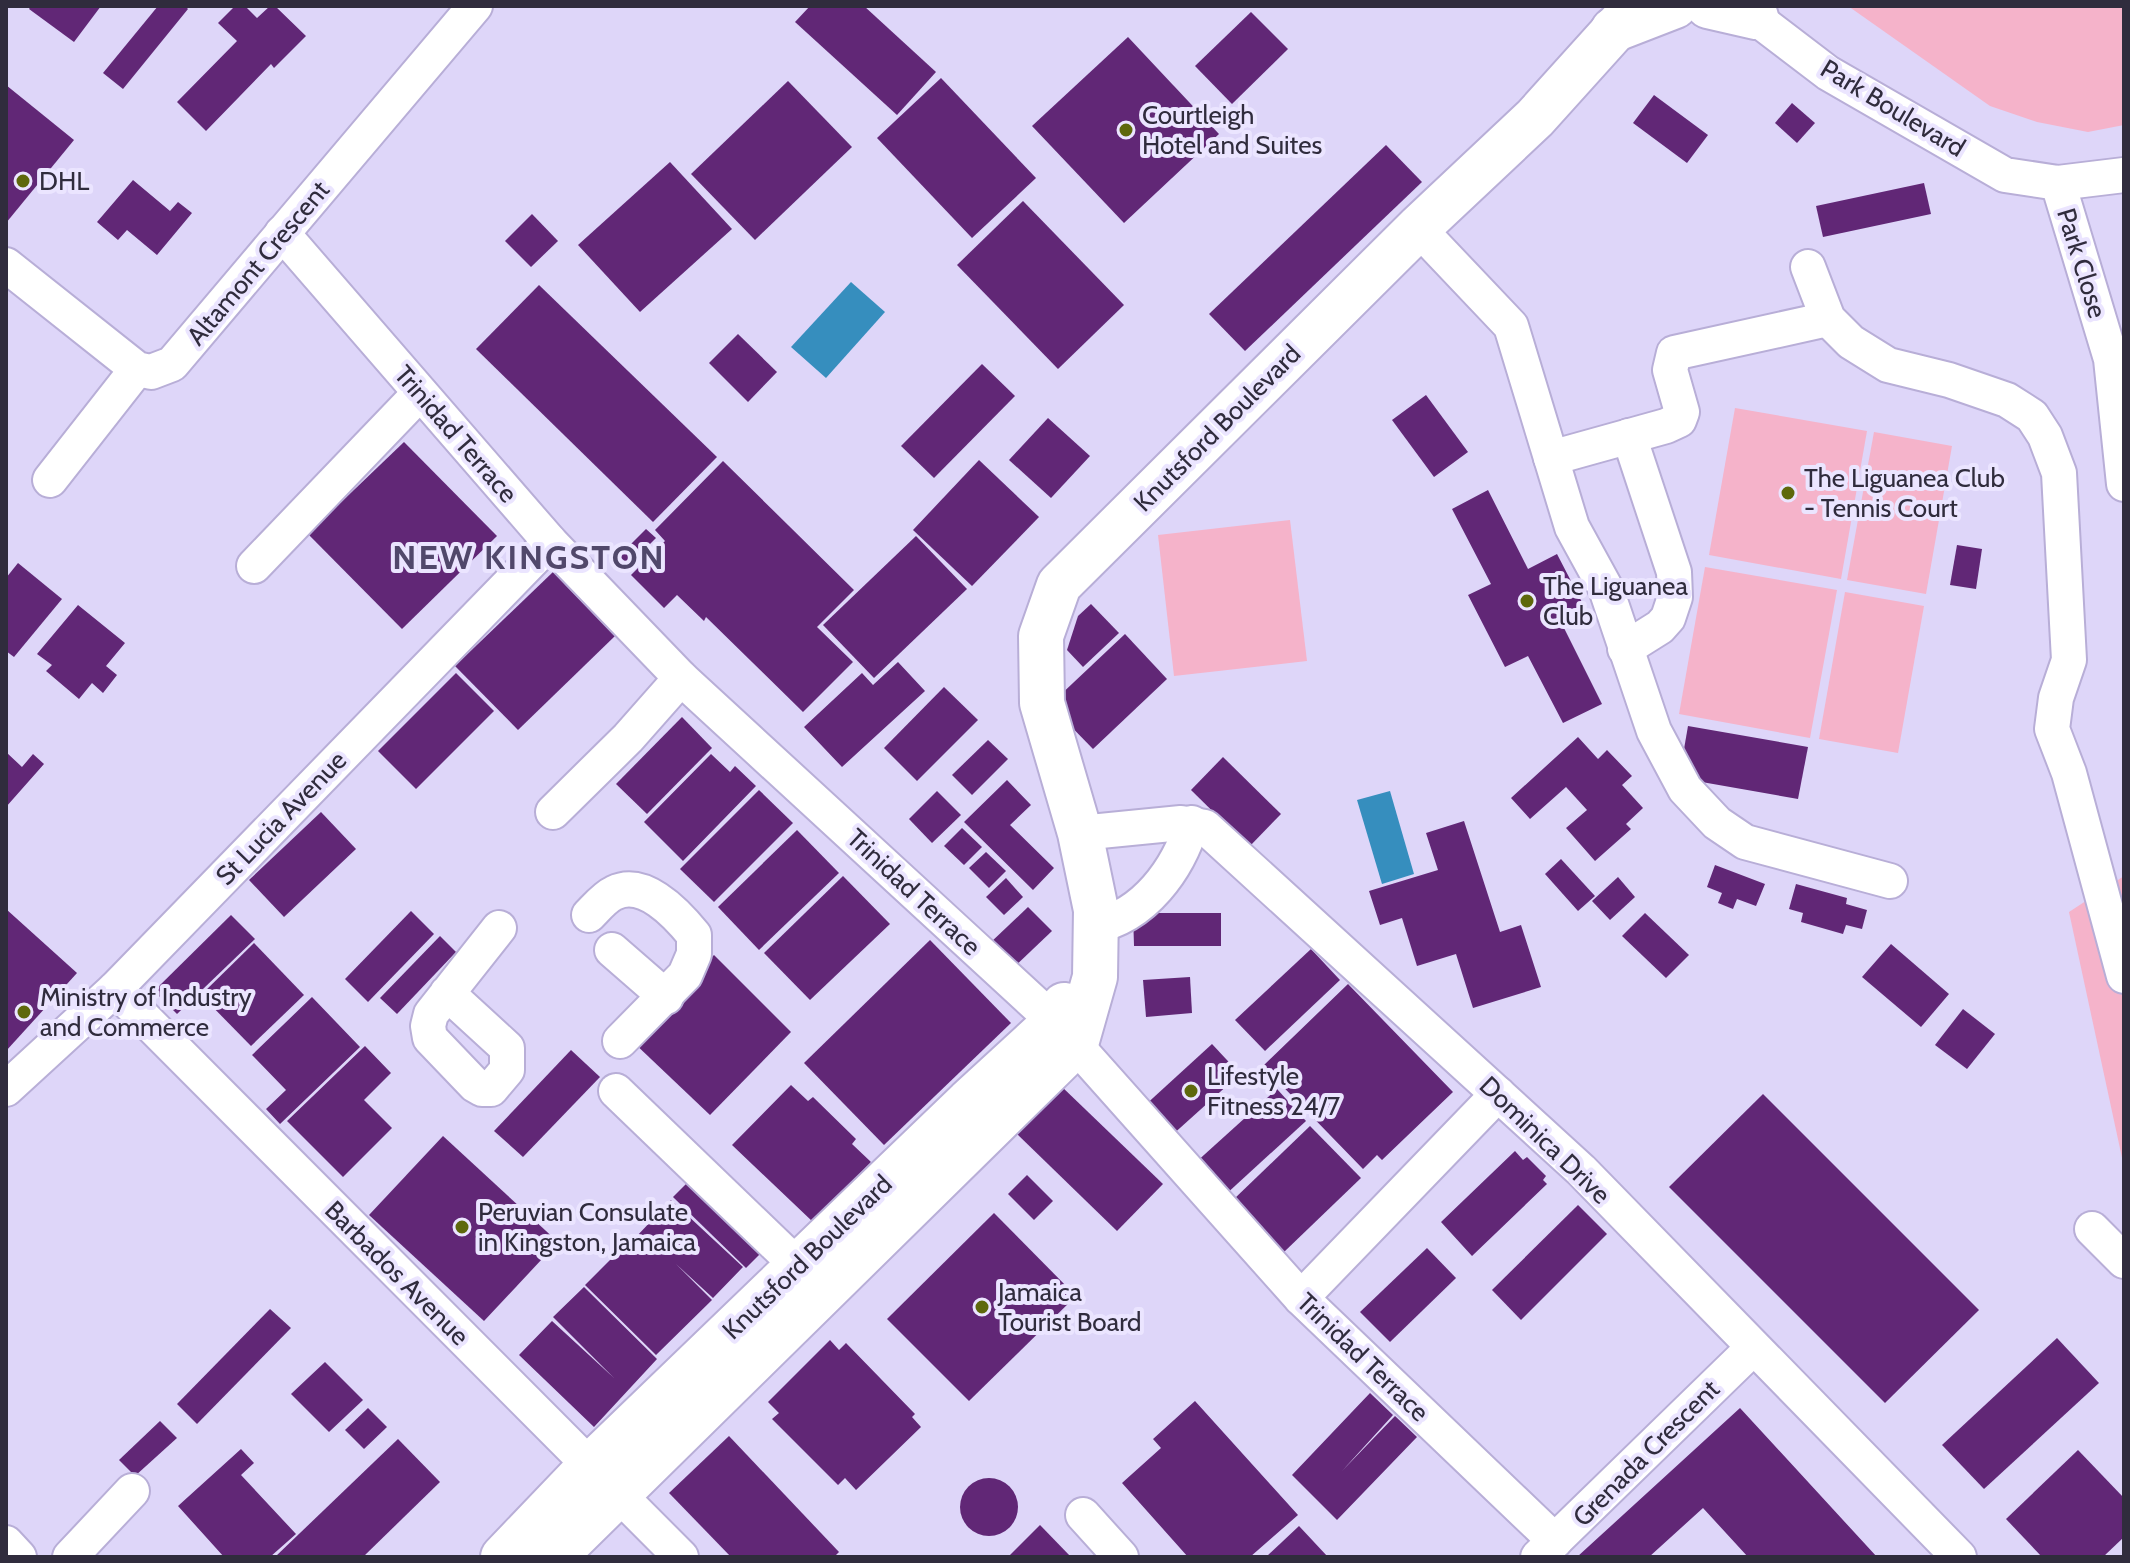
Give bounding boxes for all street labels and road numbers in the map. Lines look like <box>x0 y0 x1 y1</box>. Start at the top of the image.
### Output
street label: Park Boulevard <box>1815 52 1971 164</box>
street label: Altamont Crescent <box>180 174 336 352</box>
street label: Park Close <box>2050 204 2114 322</box>
street label: Knutsford Boulevard <box>1127 338 1307 518</box>
street label: Trinidad Terrace <box>388 359 524 509</box>
street label: St Lucia Avenue <box>209 744 353 892</box>
street label: Trinidad Terrace <box>840 822 988 962</box>
street label: Dominica Drive <box>1473 1069 1617 1211</box>
street label: Knutsford Boulevard <box>716 1168 898 1346</box>
street label: Barbados Avenue <box>318 1194 476 1352</box>
street label: Trinidad Terrace <box>1290 1286 1436 1428</box>
street label: Grenada Crescent <box>1566 1373 1726 1533</box>

